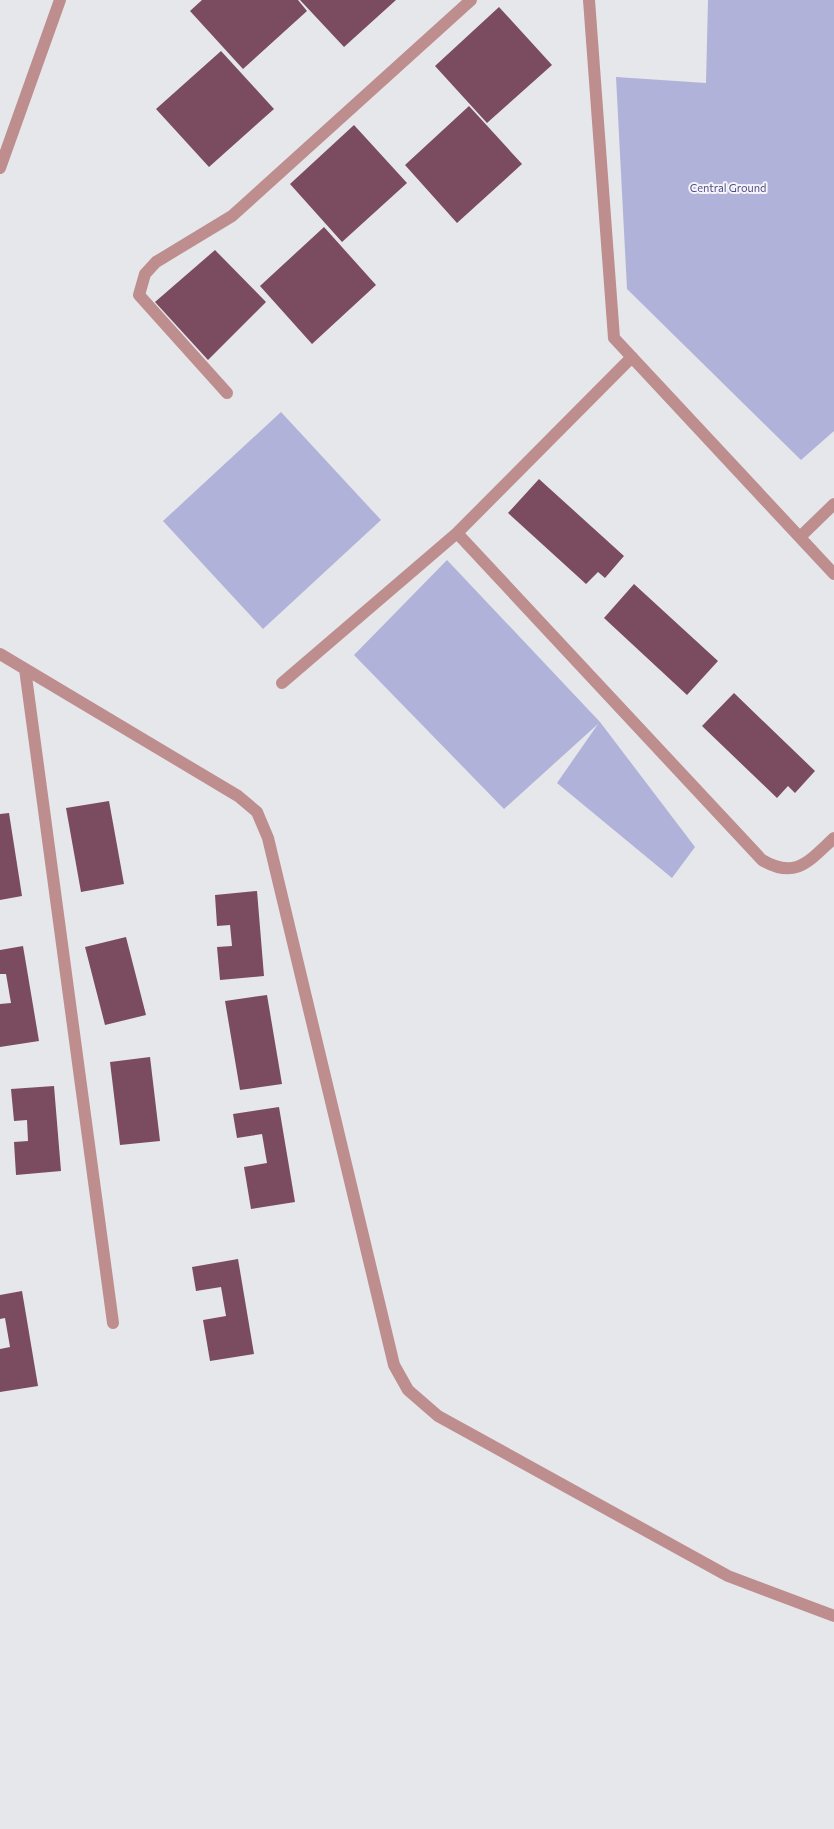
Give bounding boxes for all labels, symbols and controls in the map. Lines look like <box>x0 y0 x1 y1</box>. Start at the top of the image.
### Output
park label: Central Ground <box>690 181 766 194</box>

